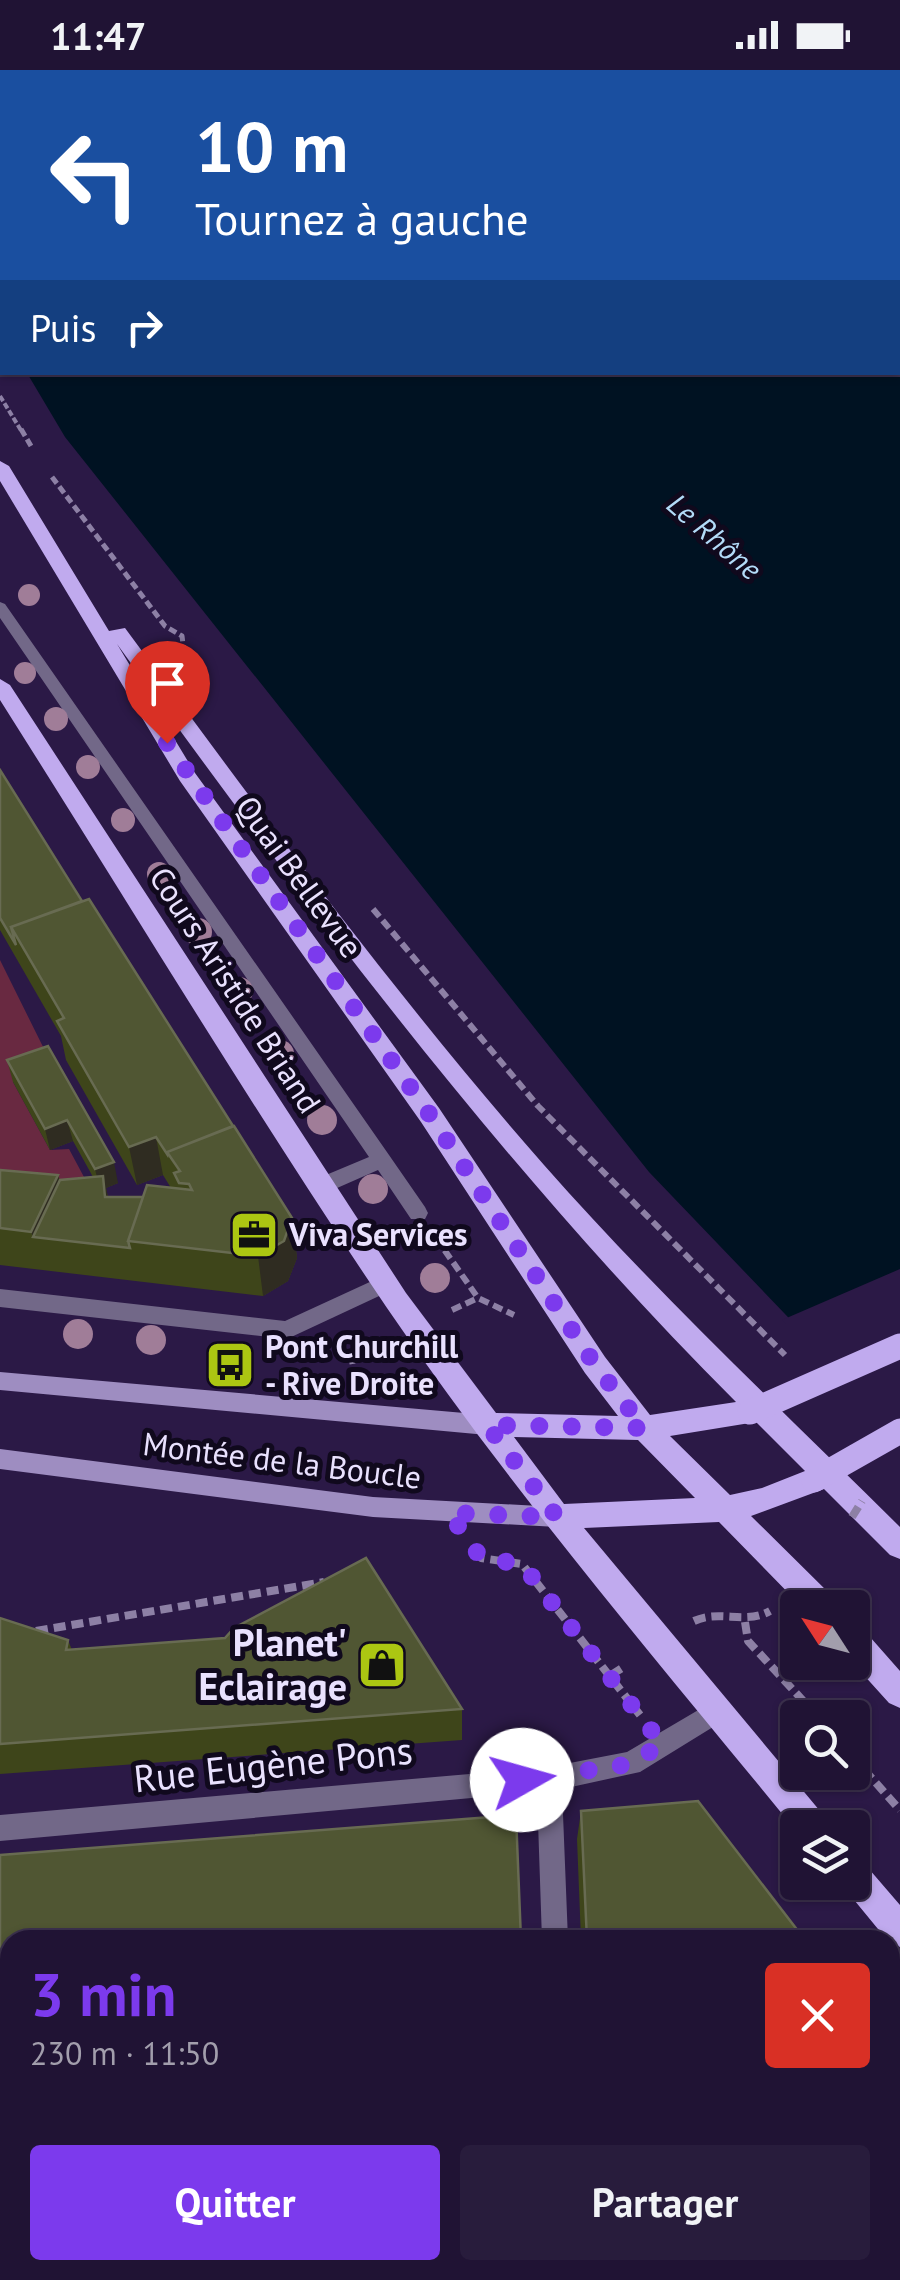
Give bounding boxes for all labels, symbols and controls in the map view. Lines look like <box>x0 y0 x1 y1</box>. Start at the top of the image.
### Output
text: 11:47 <box>50 11 146 60</box>
text: 10 m <box>195 101 348 191</box>
icon: left <box>30 110 160 240</box>
text: Tournez à gauche <box>195 189 529 247</box>
icon: right <box>117 300 172 355</box>
text: Puis <box>30 303 97 352</box>
water label: Le Rhône <box>660 484 771 588</box>
pin <box>125 641 210 744</box>
icon: arrive <box>140 656 195 711</box>
street label: Quai Bellevue <box>227 787 373 966</box>
street label: Cours Aristide Briand <box>141 858 331 1121</box>
office icon: Viva Services <box>228 1209 280 1261</box>
place label: Viva Services <box>288 1213 468 1255</box>
place label: Pont Churchill - Rive Droite <box>265 1325 459 1404</box>
bus stop icon: Pont Churchill - Rive Droite <box>204 1339 256 1391</box>
street label: Montée de la Boucle <box>141 1422 424 1498</box>
north arrow <box>780 1590 870 1680</box>
map controls <box>780 1590 870 1900</box>
place label: Planet' Eclairage <box>199 1617 347 1710</box>
shop icon: Planet' Eclairage <box>356 1639 408 1691</box>
button: search <box>780 1700 870 1790</box>
street label: Rue Eugène Pons <box>131 1725 415 1803</box>
position arrow <box>470 1728 574 1832</box>
button: layers <box>780 1810 870 1900</box>
text: 3 min <box>30 1955 176 2033</box>
button: close <box>765 1963 870 2068</box>
text: 230 m · 11:50 <box>30 2032 219 2074</box>
button: Quitter <box>30 2145 440 2260</box>
button: Partager <box>460 2145 870 2260</box>

